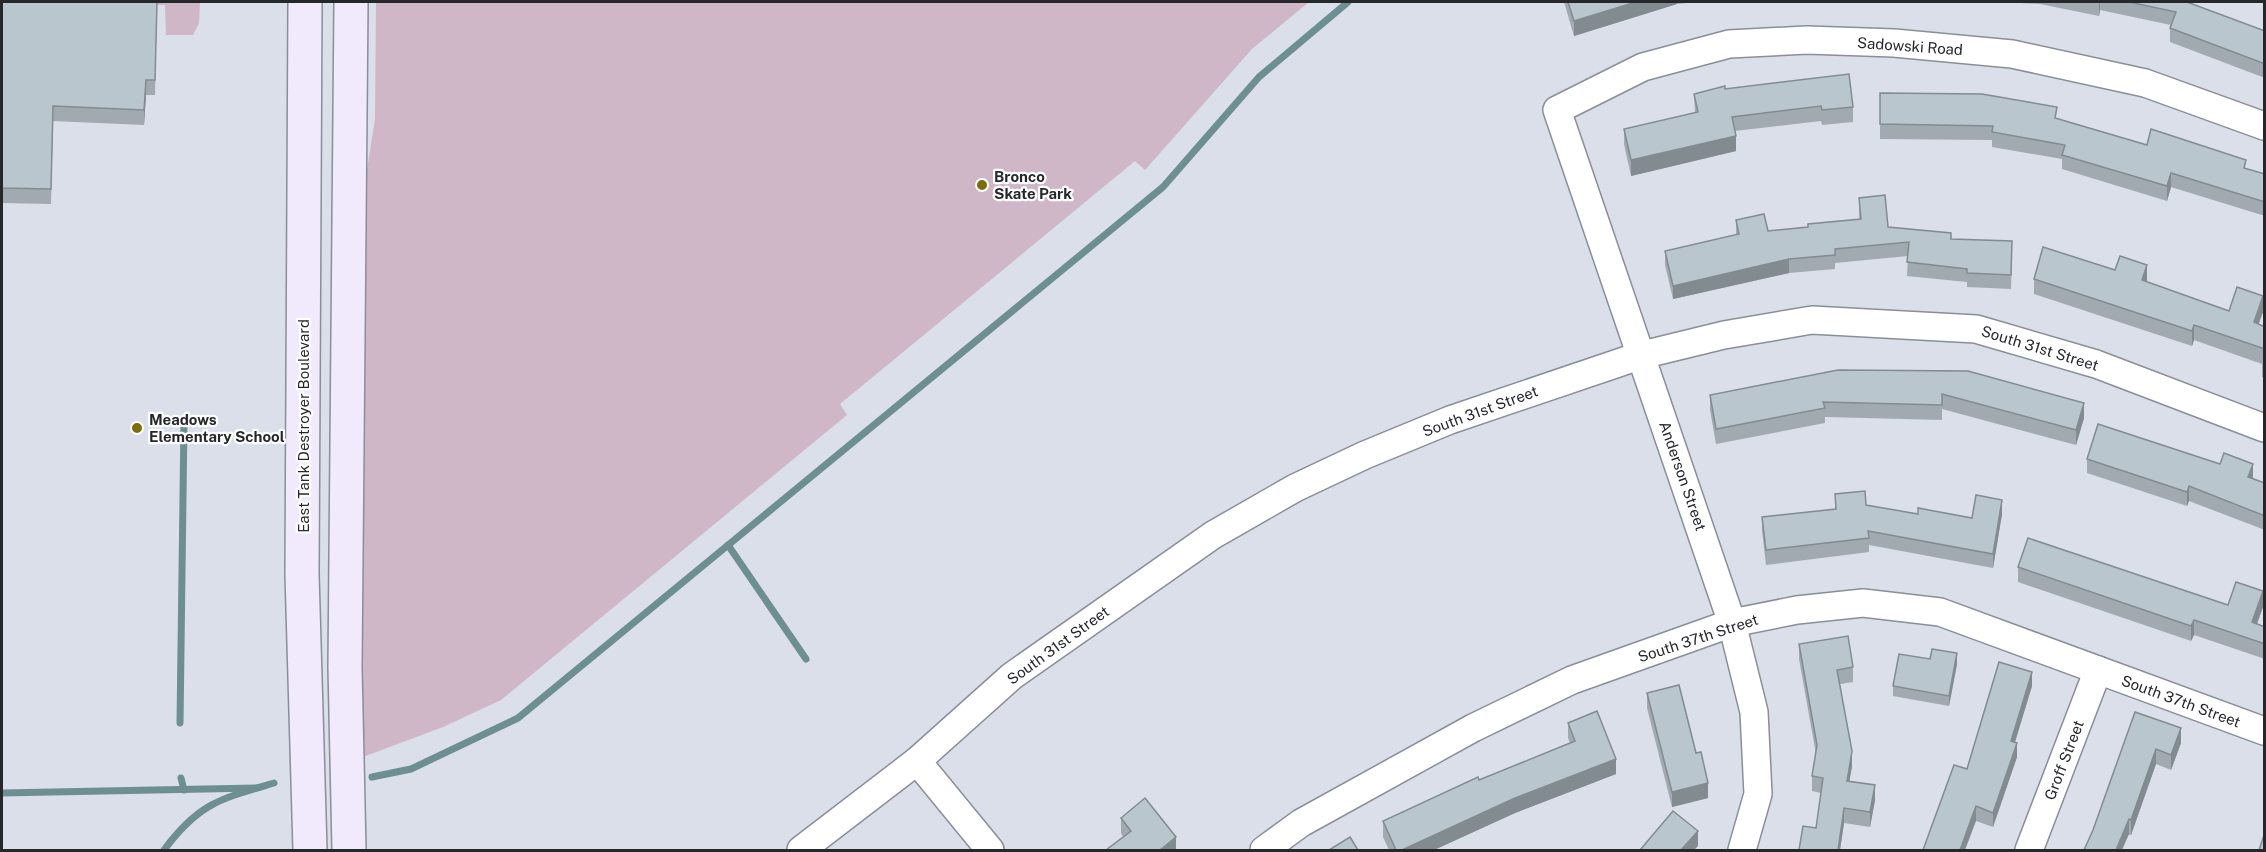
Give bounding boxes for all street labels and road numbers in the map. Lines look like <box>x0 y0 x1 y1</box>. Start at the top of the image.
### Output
street label: Sadowski Road <box>1857 34 1963 58</box>
street label: East Tank Destroyer Boulevard <box>295 319 312 533</box>
street label: South 31st Street <box>1979 322 2101 374</box>
street label: South 31st Street <box>1420 382 1540 440</box>
street label: Anderson Street <box>1656 419 1710 533</box>
street label: South 31st Street <box>1004 602 1112 688</box>
street label: South 37th Street <box>1636 610 1760 665</box>
street label: South 37th Street <box>2119 672 2243 730</box>
street label: Groff Street <box>2041 718 2087 802</box>

